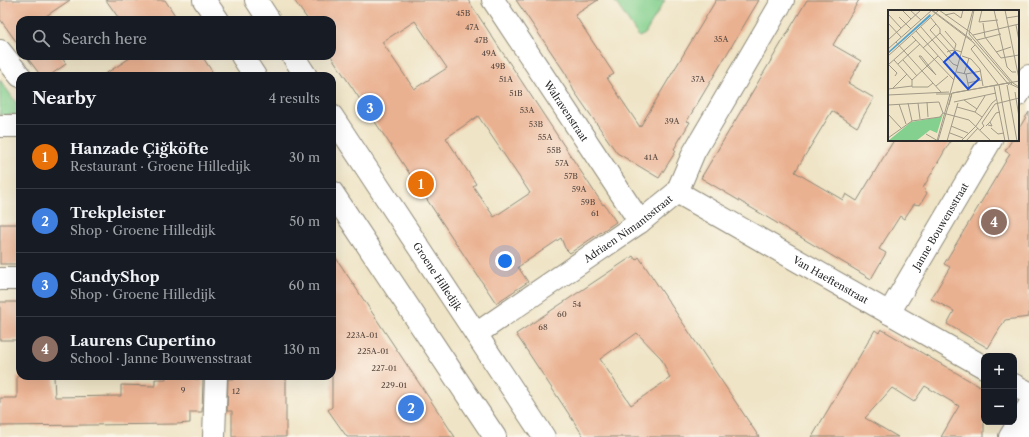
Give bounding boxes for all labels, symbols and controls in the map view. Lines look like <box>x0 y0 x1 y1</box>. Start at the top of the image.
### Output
house number: 45B <box>456 8 471 18</box>
inset map <box>888 10 1019 141</box>
search box <box>16 16 336 60</box>
house number: 47A <box>465 22 480 32</box>
icon: search <box>30 27 52 49</box>
text: Search here <box>62 29 147 48</box>
house number: 35A <box>714 34 729 44</box>
house number: 47B <box>474 35 488 45</box>
house number: 49A <box>482 48 498 58</box>
house number: 49B <box>491 61 506 71</box>
house number: 51A <box>499 74 514 84</box>
house number: 37A <box>691 74 706 84</box>
street label: Walravenstraat <box>541 77 592 144</box>
text: Nearby <box>32 88 96 108</box>
house number: 51B <box>509 88 523 98</box>
text: 4 results <box>269 90 320 106</box>
pin: 3 <box>357 93 383 123</box>
house number: 53A <box>520 105 535 115</box>
house number: 39A <box>665 116 680 126</box>
house number: 53B <box>529 119 544 129</box>
house number: 55A <box>538 132 553 142</box>
text: Hanzade Çiğköfte <box>70 139 208 158</box>
house number: 55B <box>547 145 562 155</box>
text: 1 <box>42 149 48 165</box>
text: 30 m <box>289 149 320 165</box>
house number: 41A <box>644 152 659 162</box>
text: Restaurant · Groene Hilledijk <box>70 158 250 174</box>
house number: 57A <box>555 158 570 168</box>
pin: 1 <box>408 169 434 199</box>
house number: 57B <box>564 171 578 181</box>
street label: Janne Bouwensstraat <box>909 180 971 274</box>
house number: 59A <box>572 184 587 194</box>
street label: Adriaen Nimantsstraat <box>580 192 675 266</box>
house number: 59B <box>581 197 596 207</box>
text: Trekpleister <box>70 203 166 222</box>
pin: 4 <box>981 207 1007 237</box>
house number: 61 <box>591 208 600 218</box>
text: 2 <box>41 213 49 229</box>
text: 50 m <box>289 213 320 229</box>
text: Shop · Groene Hilledijk <box>70 222 216 238</box>
street label: Groene Hilledijk <box>411 239 466 314</box>
your location <box>495 251 515 271</box>
street label: Van Haeftenstraat <box>790 253 871 307</box>
text: CandyShop <box>70 267 160 286</box>
text: 3 <box>41 277 49 293</box>
text: 60 m <box>289 277 320 293</box>
text: Shop · Groene Hilledijk <box>70 286 216 302</box>
house number: 54 <box>573 299 582 309</box>
house number: 60 <box>557 309 567 319</box>
house number: 68 <box>538 322 548 332</box>
house number: 223A-01 <box>346 330 378 340</box>
text: Laurens Cupertino <box>70 331 216 350</box>
text: 4 <box>41 341 49 357</box>
text: 130 m <box>284 341 320 357</box>
house number: 225A-01 <box>357 346 389 356</box>
text: School · Janne Bouwensstraat <box>70 350 252 366</box>
map controls <box>981 353 1017 425</box>
button: + <box>981 353 1017 389</box>
house number: 227-01 <box>371 363 397 373</box>
house number: 229-01 <box>381 380 408 390</box>
house number: 9 <box>181 385 186 395</box>
house number: 12 <box>232 386 240 396</box>
button: − <box>981 389 1017 425</box>
pin: 2 <box>398 393 424 423</box>

